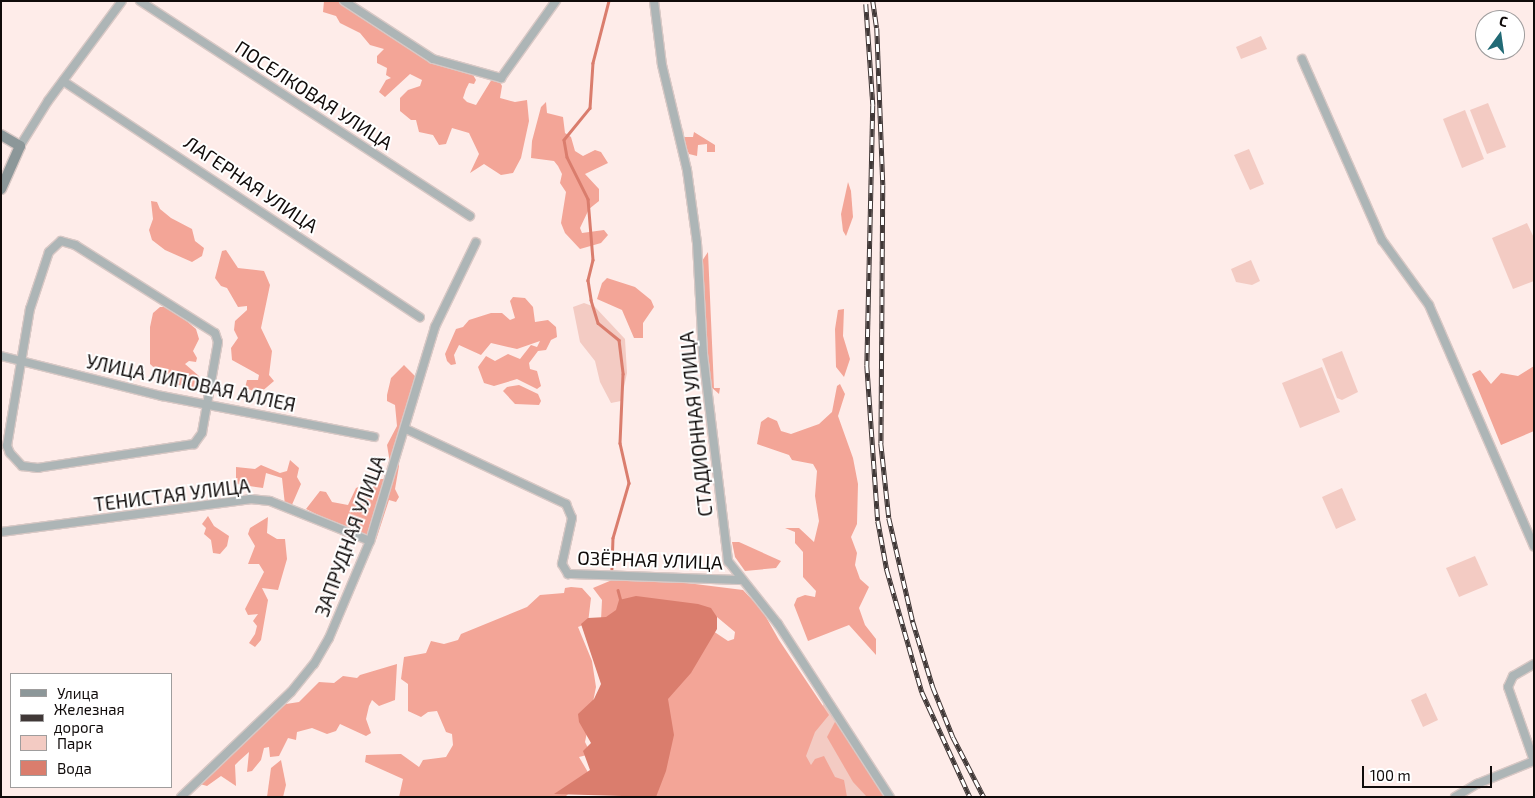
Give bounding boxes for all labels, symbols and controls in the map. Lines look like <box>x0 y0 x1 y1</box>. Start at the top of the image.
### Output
north arrow <box>1475 10 1525 60</box>
text: С <box>1497 12 1510 30</box>
street label: ПОСЕЛКОВАЯ УЛИЦА <box>231 36 397 154</box>
street label: ЛАГЕРНАЯ УЛИЦА <box>180 131 322 237</box>
street label: СТАДИОННАЯ УЛИЦА <box>675 330 717 518</box>
street label: УЛИЦА ЛИПОВАЯ АЛЛЕЯ <box>84 350 298 416</box>
street label: ЗАПРУДНАЯ УЛИЦА <box>310 452 390 620</box>
street label: ТЕНИСТАЯ УЛИЦА <box>93 474 251 516</box>
street label: ОЗЁРНАЯ УЛИЦА <box>577 546 723 574</box>
legend <box>10 673 172 788</box>
text: Улица <box>57 684 99 702</box>
text: Железная дорога <box>54 700 125 736</box>
text: Парк <box>57 734 92 752</box>
scale bar <box>1365 756 1495 788</box>
text: Вода <box>57 759 92 777</box>
text: 100 m <box>1370 766 1411 784</box>

